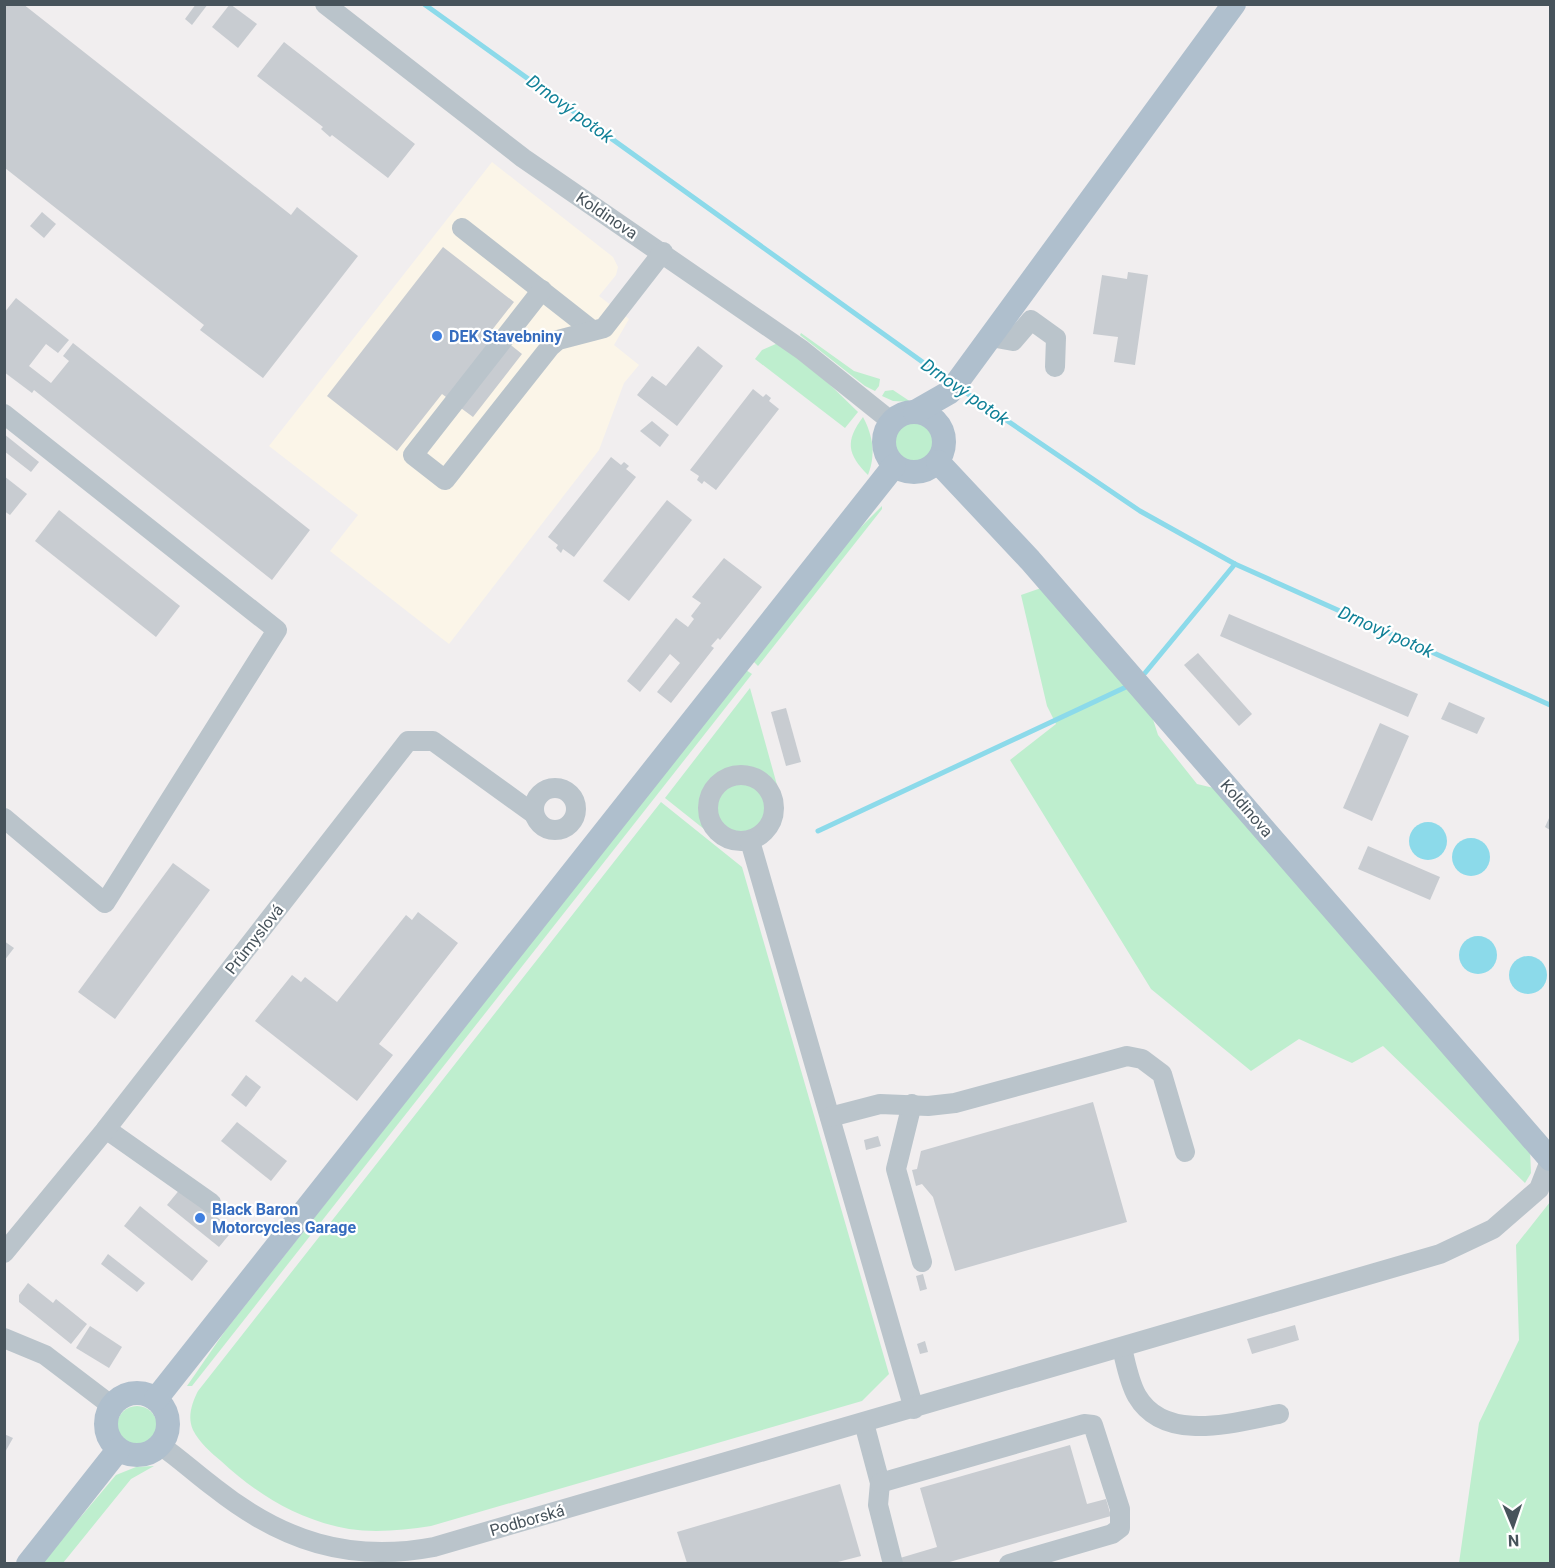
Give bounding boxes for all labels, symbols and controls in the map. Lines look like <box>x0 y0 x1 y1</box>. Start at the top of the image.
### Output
water label: Drnový potok <box>523 70 619 148</box>
street label: Koldinova <box>572 188 641 243</box>
place label: DEK Stavebniny <box>449 327 563 346</box>
marker: DEK Stavebniny <box>430 329 444 343</box>
water label: Drnový potok <box>917 354 1014 430</box>
water label: Drnový potok <box>1335 601 1438 662</box>
street label: Koldinova <box>1217 776 1277 841</box>
street label: Průmyslová <box>221 901 288 978</box>
place label: Black Baron Motorcycles Garage <box>212 1200 356 1237</box>
marker: Black Baron Motorcycles Garage <box>193 1211 207 1225</box>
north arrow <box>1483 1496 1543 1556</box>
street label: Podborská <box>488 1501 567 1540</box>
text: N <box>1508 1531 1519 1550</box>

